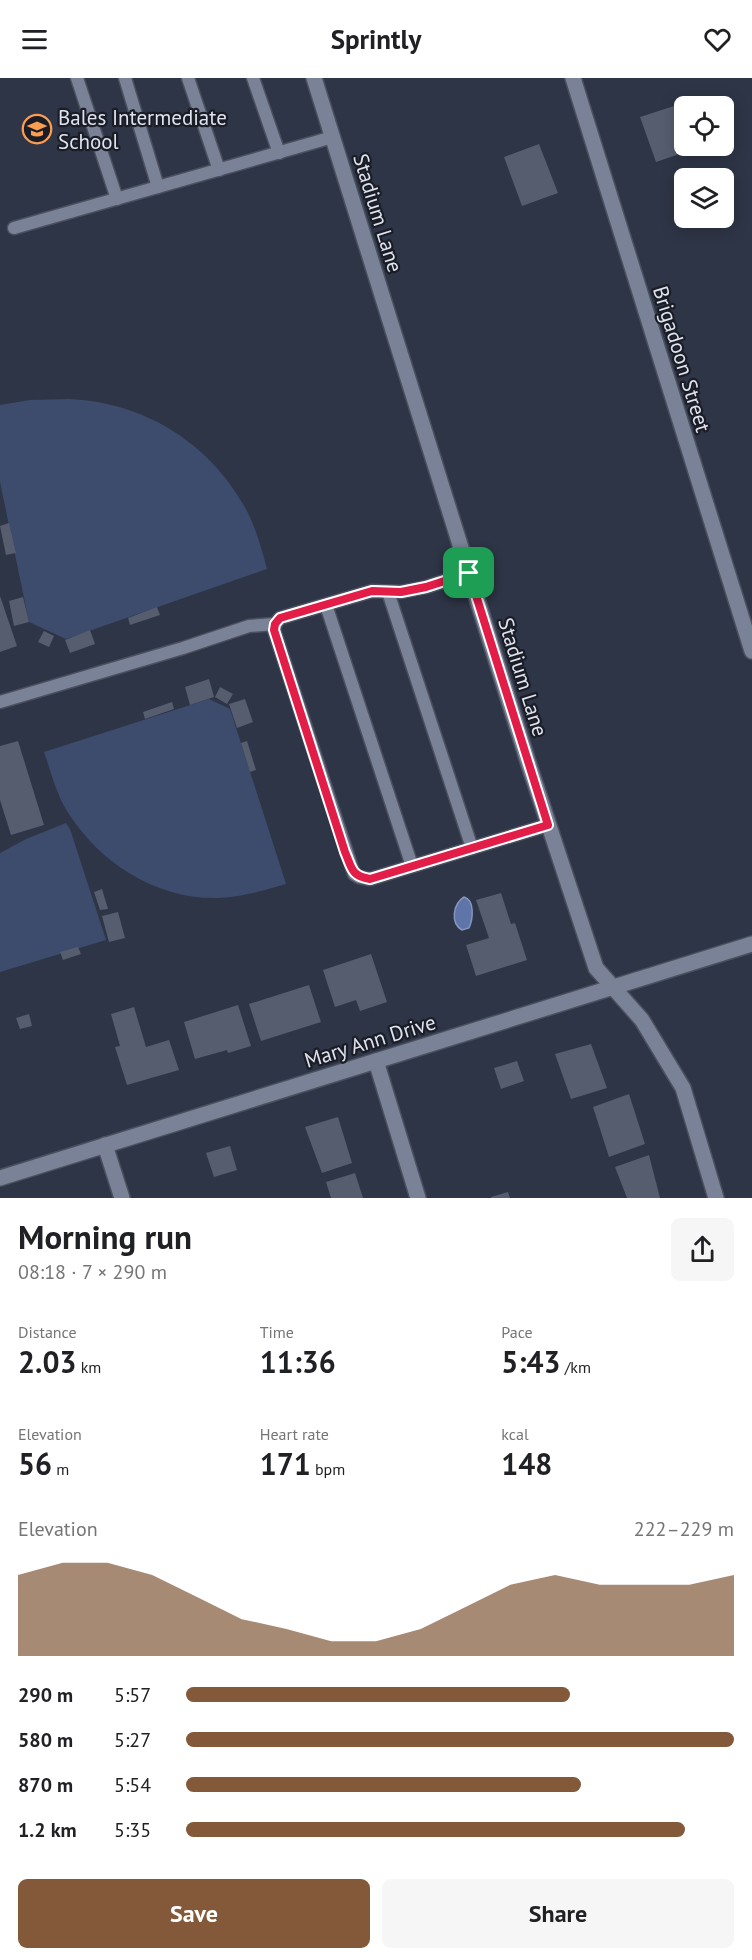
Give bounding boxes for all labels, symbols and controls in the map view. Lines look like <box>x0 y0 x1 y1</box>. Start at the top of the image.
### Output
text: Sprintly <box>331 22 421 56</box>
icon: menu <box>18 23 51 56</box>
icon: heart <box>701 23 734 56</box>
map controls <box>674 96 734 228</box>
button: locate <box>674 96 734 156</box>
place label: Bales Intermediate School <box>58 104 227 155</box>
school or university icon: Bales Intermediate School <box>21 113 53 145</box>
street label: Stadium Lane <box>347 150 409 276</box>
button: layers <box>674 168 734 228</box>
street label: Brigadoon Street <box>647 283 717 435</box>
pin <box>443 547 494 598</box>
icon: arrive <box>452 556 485 589</box>
street label: Stadium Lane <box>492 614 554 740</box>
street label: Mary Ann Drive <box>301 1008 439 1074</box>
text: Morning run <box>18 1215 192 1258</box>
button: share <box>671 1218 734 1281</box>
text: 08:18 · 7 × 290 m <box>18 1259 167 1285</box>
text: Distance <box>18 1322 77 1342</box>
text: Time <box>260 1322 294 1342</box>
text: Pace <box>501 1322 533 1342</box>
text: 2.03 <box>18 1342 76 1381</box>
text: 11:36 <box>260 1342 336 1381</box>
text: 5:43 <box>501 1342 560 1381</box>
text: km <box>76 1357 101 1377</box>
text: /km <box>560 1357 591 1377</box>
text: Elevation <box>18 1424 82 1444</box>
text: Heart rate <box>260 1424 329 1444</box>
text: kcal <box>501 1424 529 1444</box>
text: 56 <box>18 1444 52 1483</box>
text: 171 <box>260 1444 311 1483</box>
text: 148 <box>501 1444 552 1483</box>
text: m <box>52 1459 69 1479</box>
text: bpm <box>311 1459 345 1479</box>
text: Elevation <box>18 1516 98 1542</box>
text: 222–229 m <box>634 1516 734 1542</box>
text: 290 m <box>18 1682 73 1708</box>
text: 5:57 <box>114 1682 151 1708</box>
text: 580 m <box>18 1727 73 1753</box>
text: 5:27 <box>114 1727 151 1753</box>
text: 870 m <box>18 1772 73 1798</box>
text: 5:54 <box>114 1772 151 1798</box>
text: 1.2 km <box>18 1817 77 1843</box>
text: 5:35 <box>114 1817 151 1843</box>
button: Save <box>18 1879 370 1948</box>
button: Share <box>382 1879 734 1948</box>

